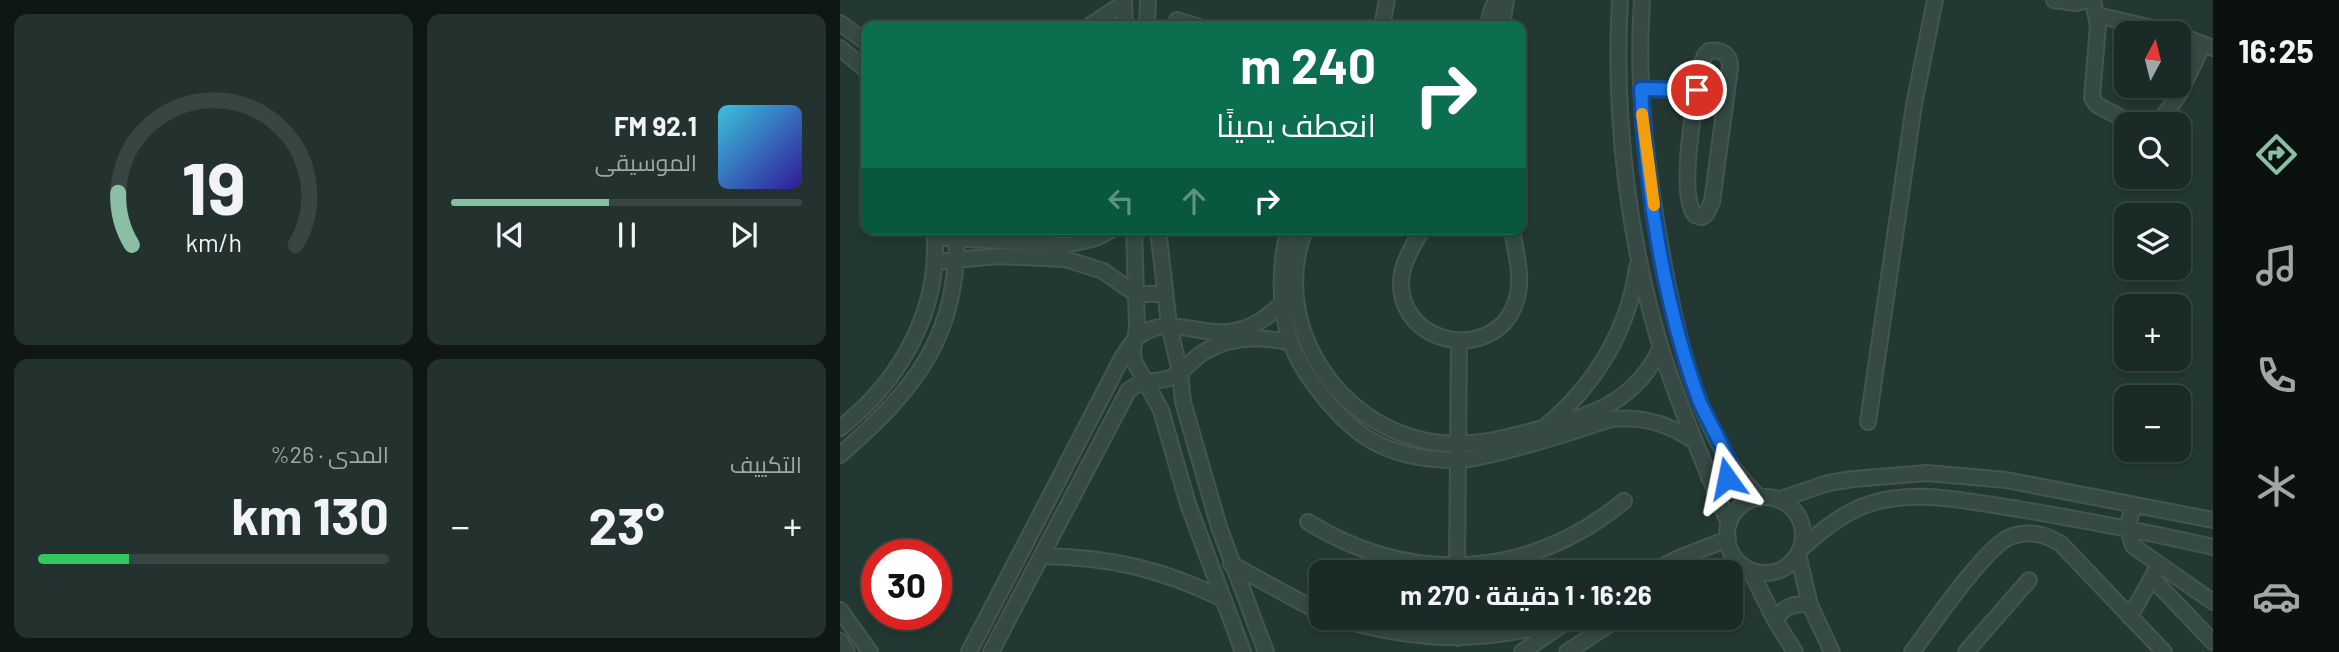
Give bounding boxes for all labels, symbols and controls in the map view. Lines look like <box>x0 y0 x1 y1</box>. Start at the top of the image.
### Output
north arrow <box>2114 21 2191 98</box>
map controls <box>2114 21 2191 462</box>
text: 16:25 <box>2238 31 2314 69</box>
text: 240 m <box>1240 35 1376 94</box>
icon: right <box>1400 49 1491 140</box>
pin <box>1667 60 1727 120</box>
icon: arrive <box>1678 71 1716 109</box>
text: انعطف يمينًا <box>1216 105 1376 143</box>
text: 92.1 FM <box>614 110 697 141</box>
button: search <box>2114 112 2191 189</box>
icon: directions <box>2252 130 2301 179</box>
text: 19 <box>181 143 246 231</box>
text: الموسيقى <box>595 148 697 176</box>
icon: left <box>1102 182 1140 220</box>
icon: ahead <box>1175 182 1213 220</box>
icon: right <box>1248 182 1286 220</box>
button: layers <box>2114 203 2191 280</box>
icon: previous <box>491 216 529 254</box>
icon: pause <box>608 216 646 254</box>
icon: next <box>725 216 763 254</box>
text: km/h <box>185 227 242 257</box>
icon: music <box>2252 241 2301 290</box>
button: + <box>2114 294 2191 371</box>
icon: phone <box>2252 351 2301 400</box>
button: − <box>2114 385 2191 462</box>
text: المدى · 26% <box>270 440 389 468</box>
position arrow <box>1690 441 1764 515</box>
text: التكييف <box>730 450 802 478</box>
icon: climate <box>2252 462 2301 511</box>
text: 130 km <box>231 483 389 545</box>
text: 23° <box>588 493 665 555</box>
text: − <box>451 502 470 548</box>
text: + <box>783 502 802 548</box>
speed limit sign: 30 <box>861 539 952 630</box>
icon: car <box>2252 572 2301 621</box>
text: 16:26 · 1 دقيقة · 270 m <box>1400 579 1652 610</box>

